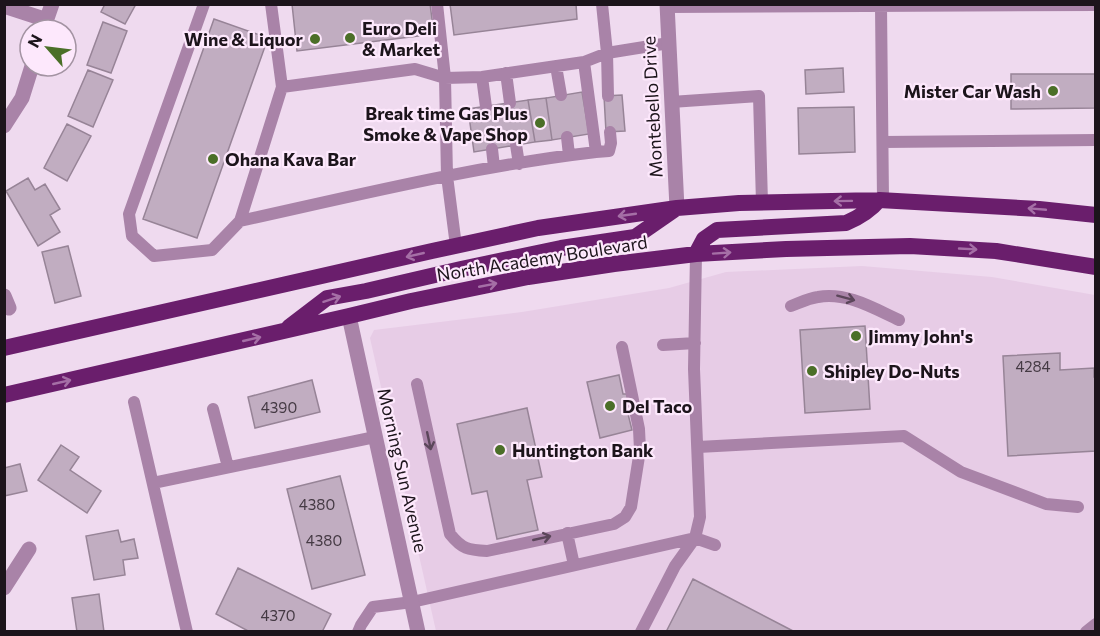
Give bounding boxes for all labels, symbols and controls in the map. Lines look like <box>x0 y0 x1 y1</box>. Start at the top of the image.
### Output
place label: Euro Deli & Market <box>362 17 441 60</box>
north arrow <box>18 18 78 78</box>
place label: Wine & Liquor <box>184 28 304 50</box>
text: N <box>23 31 46 50</box>
marker: Euro Deli & Market <box>343 31 357 45</box>
marker: Wine & Liquor <box>308 32 322 46</box>
street label: Montebello Drive <box>637 36 667 178</box>
place label: Mister Car Wash <box>904 80 1041 102</box>
marker: Mister Car Wash <box>1046 84 1060 98</box>
place label: Break time Gas Plus Smoke & Vape Shop <box>363 102 528 145</box>
marker: Break time Gas Plus Smoke & Vape Shop <box>533 116 547 130</box>
place label: Ohana Kava Bar <box>225 148 357 170</box>
marker: Ohana Kava Bar <box>206 152 220 166</box>
one-way arrow <box>833 195 853 206</box>
one-way arrow <box>1028 203 1048 214</box>
one-way arrow <box>618 210 638 221</box>
street label: North Academy Boulevard <box>435 230 649 286</box>
one-way arrow <box>958 244 978 255</box>
one-way arrow <box>712 247 732 258</box>
one-way arrow <box>406 249 425 261</box>
one-way arrow <box>477 279 497 290</box>
one-way arrow <box>322 293 341 304</box>
one-way arrow <box>836 293 855 304</box>
place label: Jimmy John's <box>868 325 973 347</box>
marker: Jimmy John's <box>849 329 863 343</box>
one-way arrow <box>242 332 261 344</box>
house number: 4284 <box>1015 357 1051 375</box>
place label: Shipley Do-Nuts <box>824 360 960 382</box>
marker: Shipley Do-Nuts <box>805 364 819 378</box>
one-way arrow <box>52 376 71 388</box>
street label: Morning Sun Avenue <box>373 386 433 554</box>
place label: Del Taco <box>622 395 693 417</box>
house number: 4390 <box>261 398 297 416</box>
marker: Del Taco <box>603 399 617 413</box>
one-way arrow <box>424 431 436 450</box>
place label: Huntington Bank <box>512 439 654 461</box>
marker: Huntington Bank <box>493 443 507 457</box>
house number: 4380 <box>299 495 335 513</box>
house number: 4380 <box>306 531 342 549</box>
one-way arrow <box>532 532 551 544</box>
house number: 4370 <box>260 606 296 624</box>

